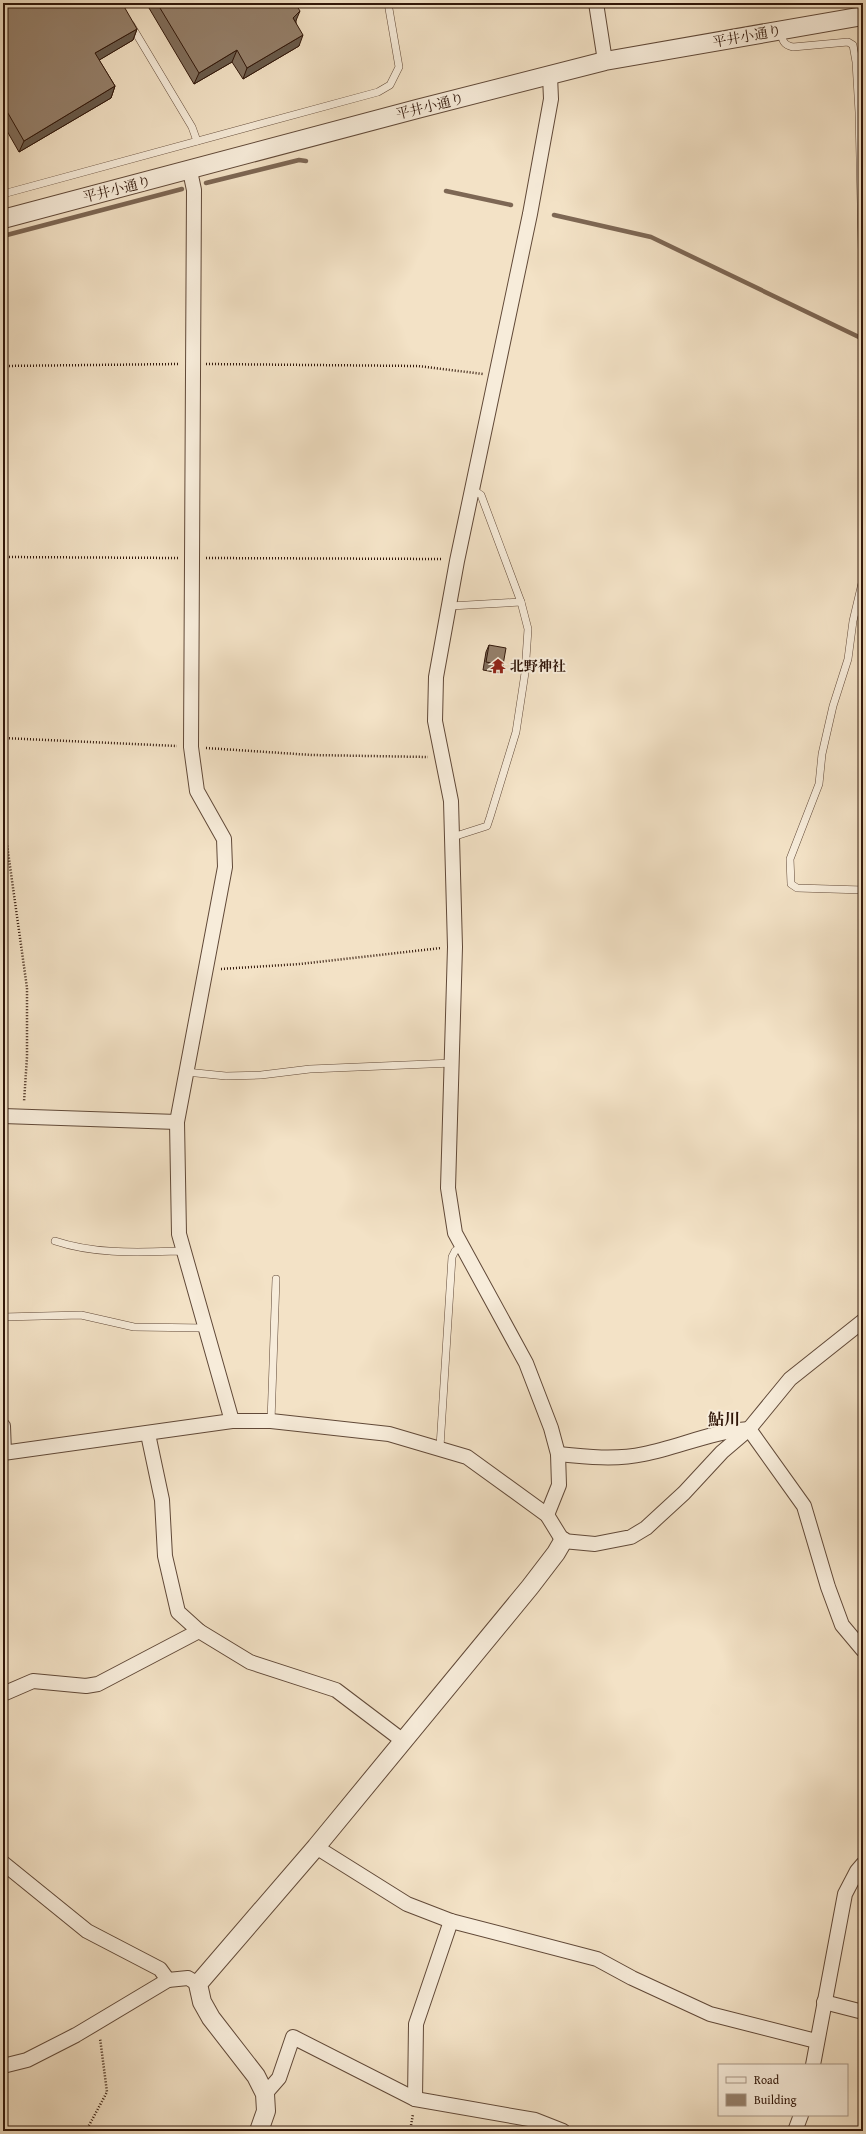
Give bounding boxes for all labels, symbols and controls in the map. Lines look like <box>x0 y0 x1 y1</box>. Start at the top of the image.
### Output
street label: 平井小通り <box>711 20 783 52</box>
street label: 平井小通り <box>394 88 466 124</box>
street label: 平井小通り <box>81 171 153 207</box>
place label: 北野神社 <box>510 656 566 676</box>
temple icon: 北野神社 <box>489 657 507 675</box>
district label: 鮎川 <box>708 1407 740 1431</box>
legend <box>718 2064 848 2116</box>
text: Road <box>754 2071 780 2088</box>
text: Building <box>754 2091 797 2108</box>

